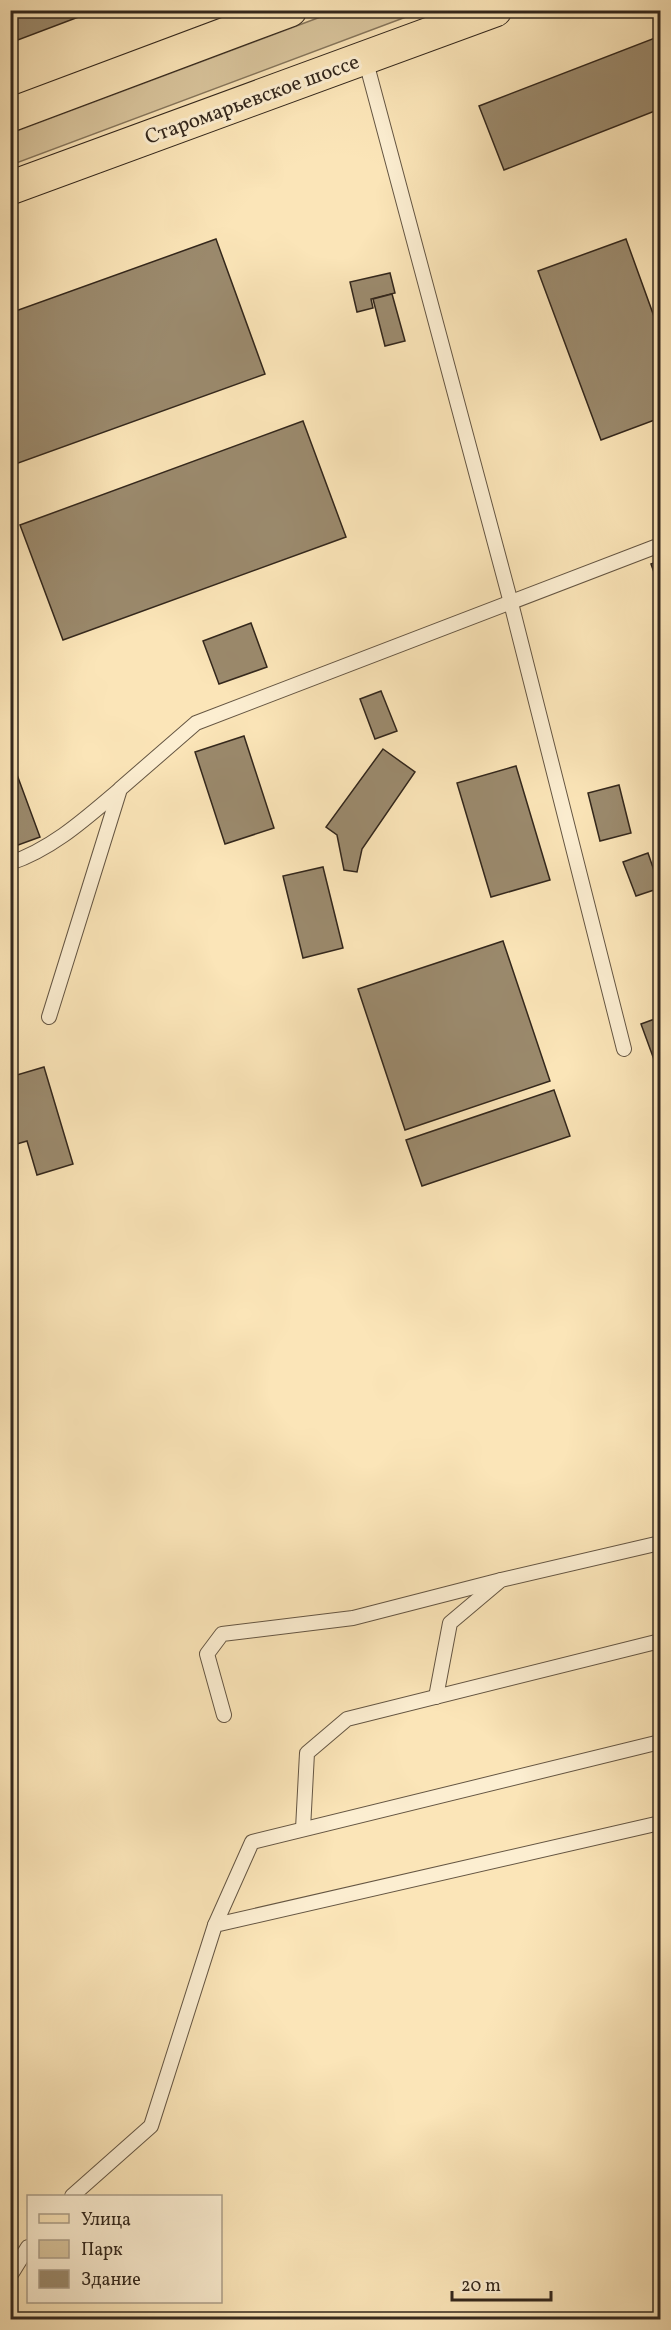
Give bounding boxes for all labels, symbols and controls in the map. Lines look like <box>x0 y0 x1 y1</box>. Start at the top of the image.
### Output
street label: Старомарьевское шоссе <box>141 48 364 153</box>
legend <box>27 2195 222 2303</box>
text: Улица <box>81 2208 131 2233</box>
text: Парк <box>81 2238 123 2263</box>
scale bar <box>452 2264 551 2302</box>
text: Здание <box>81 2268 141 2293</box>
text: 20 m <box>461 2274 501 2299</box>

